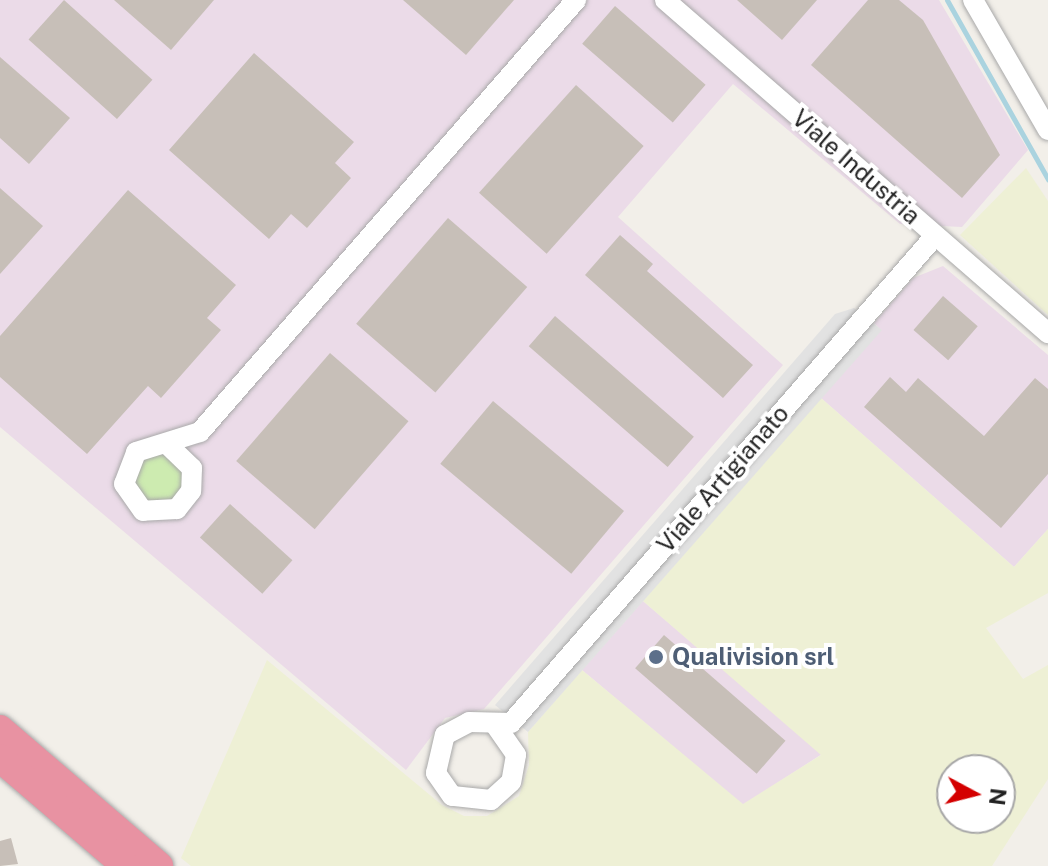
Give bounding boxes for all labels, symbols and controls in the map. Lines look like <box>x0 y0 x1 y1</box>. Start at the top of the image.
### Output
street label: Viale Industria <box>786 104 926 230</box>
street label: Viale Artigianato <box>651 399 795 559</box>
place label: Qualivision srl <box>672 643 834 671</box>
marker: Qualivision srl <box>647 648 665 666</box>
north arrow <box>936 754 1016 834</box>
text: N <box>984 787 1012 807</box>

